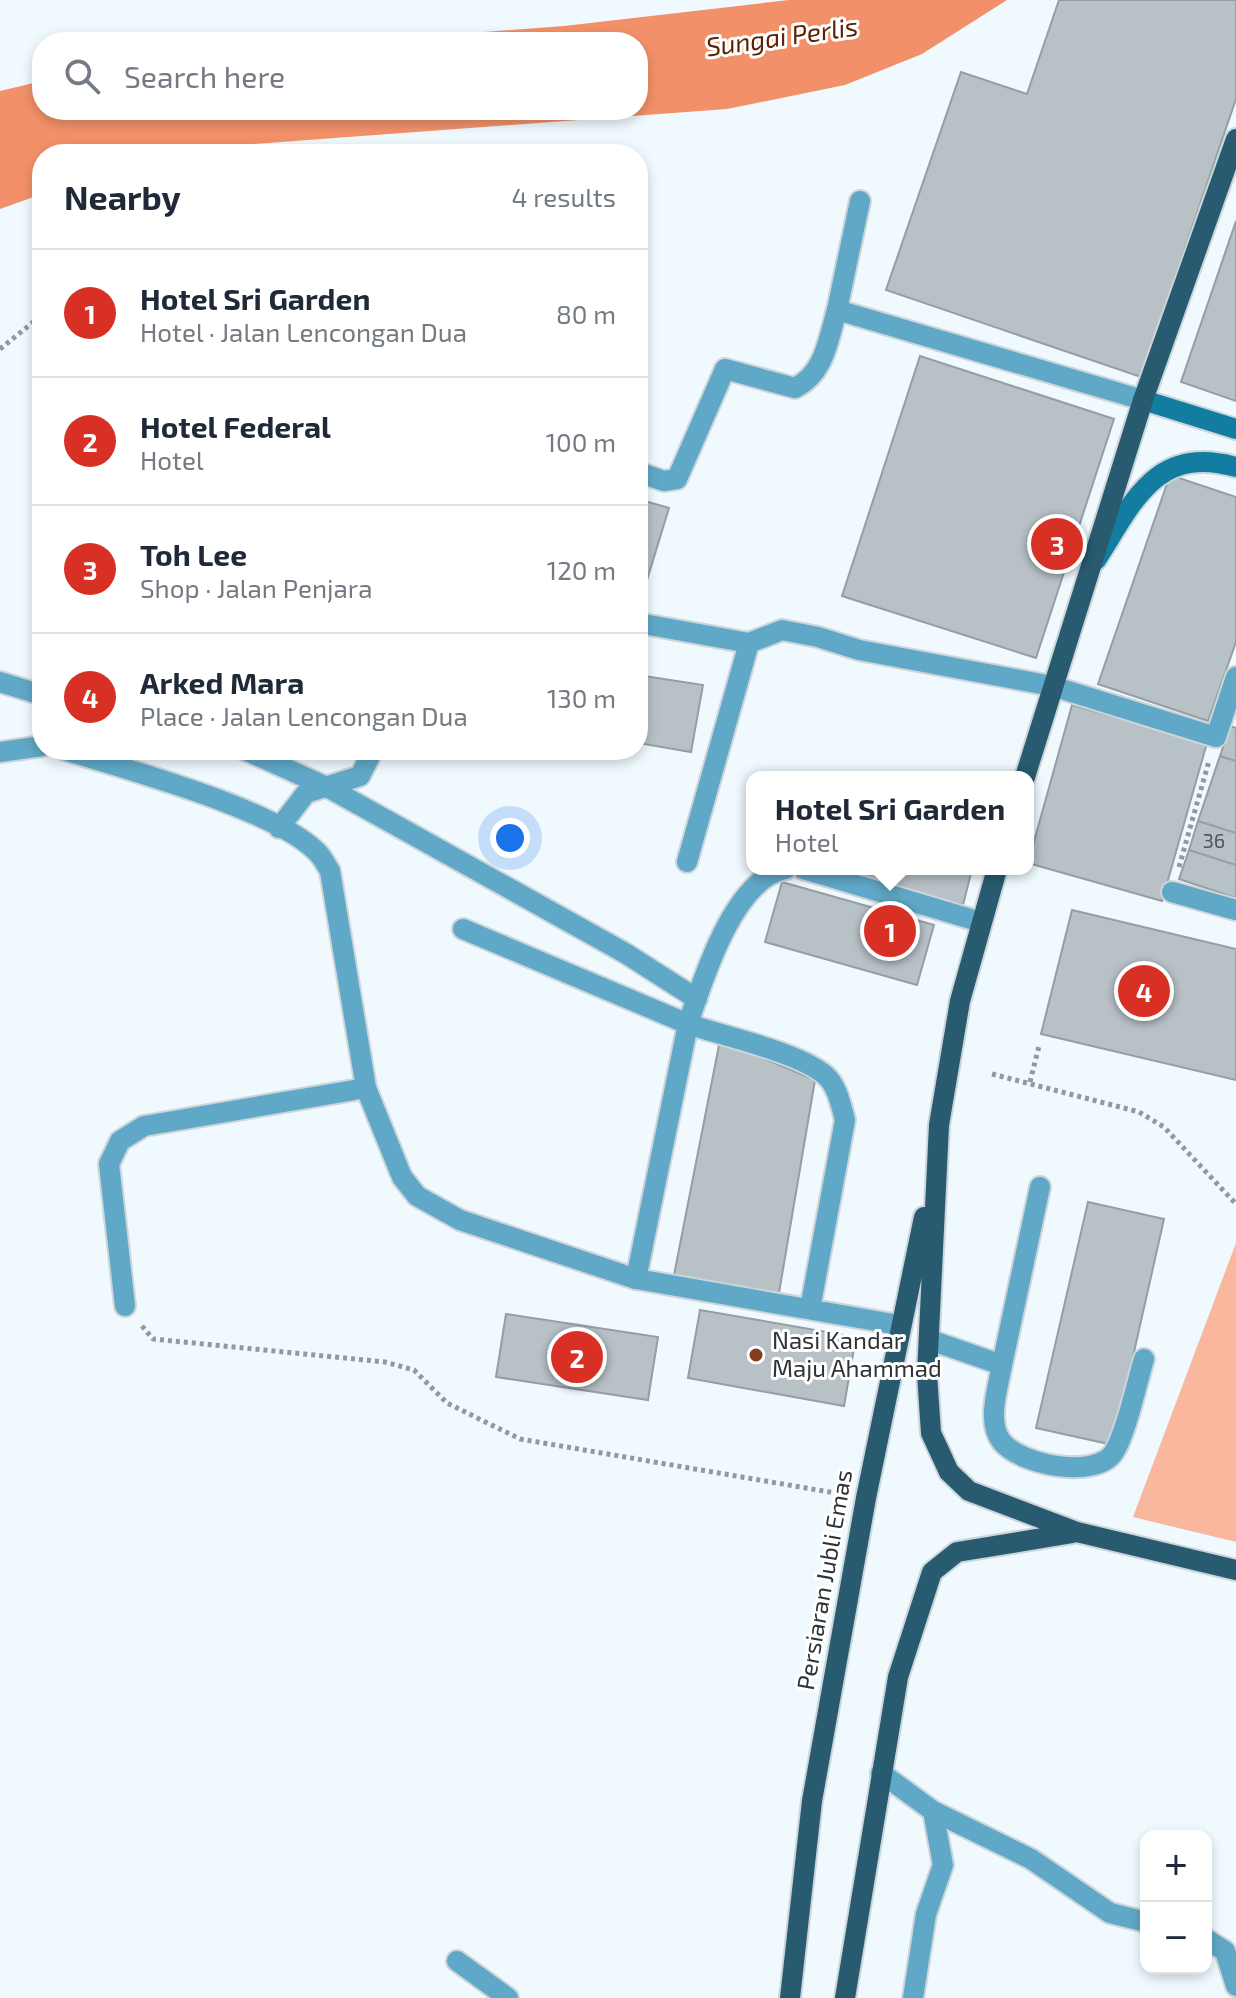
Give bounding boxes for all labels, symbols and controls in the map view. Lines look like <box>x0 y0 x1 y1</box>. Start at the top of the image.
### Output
water label: Sungai Perlis <box>704 10 860 62</box>
search box <box>32 32 648 120</box>
icon: search <box>60 54 104 98</box>
text: Search here <box>124 58 285 94</box>
text: Nearby <box>64 176 181 217</box>
text: 4 results <box>511 181 616 212</box>
text: Hotel Sri Garden <box>140 280 370 316</box>
text: 1 <box>84 298 96 329</box>
text: 80 m <box>556 298 616 329</box>
text: Hotel · Jalan Lencongan Dua <box>140 316 467 347</box>
text: Hotel Federal <box>140 408 331 444</box>
text: 2 <box>82 426 98 457</box>
text: 100 m <box>546 426 616 457</box>
text: Hotel <box>140 444 204 475</box>
pin: 3 <box>1031 514 1083 574</box>
text: Toh Lee <box>140 536 247 572</box>
text: 3 <box>83 554 97 585</box>
text: 120 m <box>547 554 616 585</box>
text: Shop · Jalan Penjara <box>140 572 373 603</box>
text: Arked Mara <box>140 664 304 700</box>
text: 4 <box>82 682 98 713</box>
text: 130 m <box>547 682 616 713</box>
text: Place · Jalan Lencongan Dua <box>140 700 468 731</box>
popup <box>746 771 1034 875</box>
text: Hotel Sri Garden <box>775 790 1005 826</box>
your location <box>490 818 530 858</box>
text: Hotel <box>775 826 838 857</box>
house number: 36 <box>1203 828 1225 852</box>
pin: 1 <box>864 901 916 961</box>
pin: 4 <box>1118 961 1170 1021</box>
place label: Nasi Kandar Maju Ahammad <box>772 1325 942 1382</box>
pin: 2 <box>551 1327 603 1387</box>
marker: Nasi Kandar Maju Ahammad <box>747 1346 765 1364</box>
street label: Persiaran Jubli Emas <box>790 1467 857 1692</box>
map controls <box>1140 1830 1212 1974</box>
button: + <box>1140 1830 1212 1902</box>
button: − <box>1140 1902 1212 1974</box>

